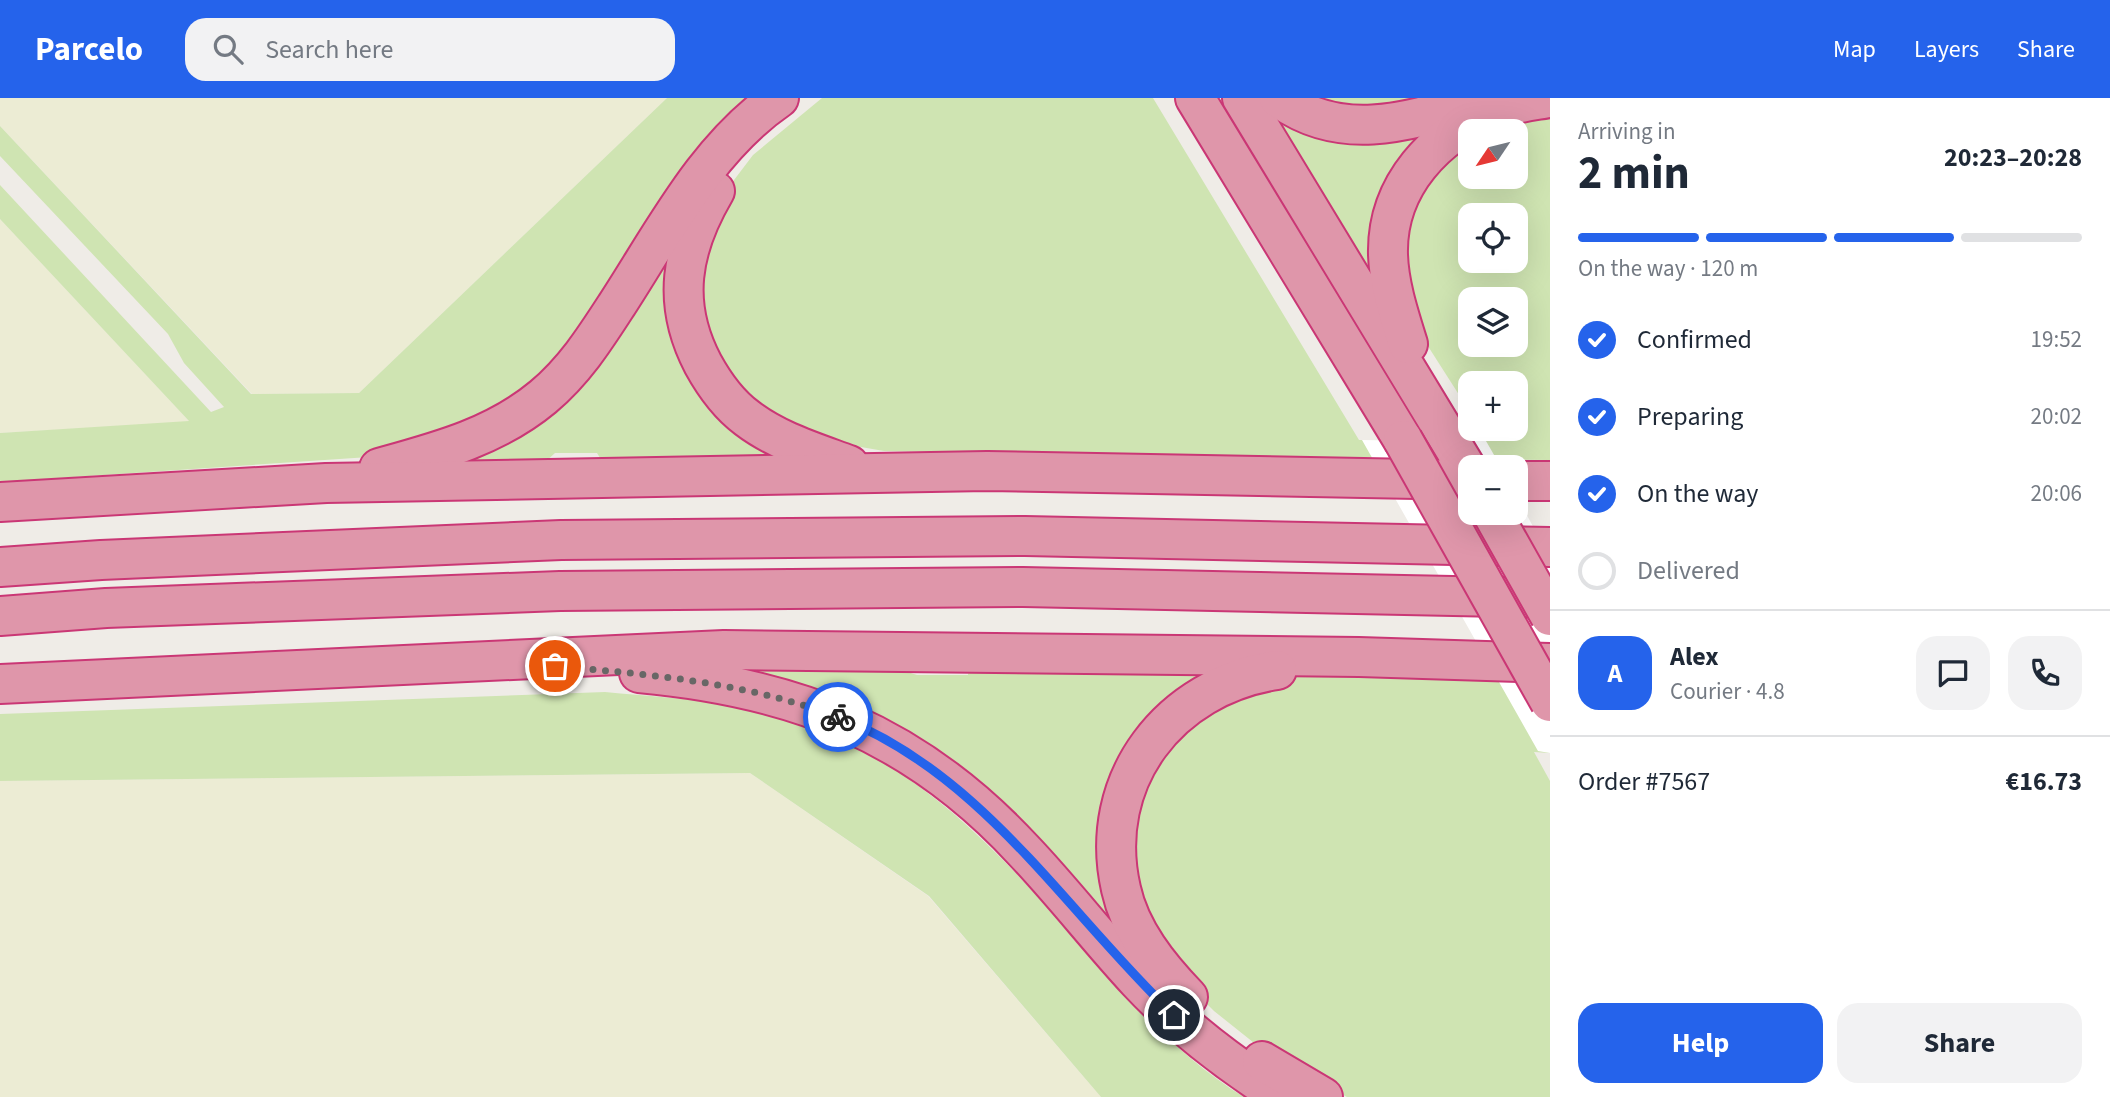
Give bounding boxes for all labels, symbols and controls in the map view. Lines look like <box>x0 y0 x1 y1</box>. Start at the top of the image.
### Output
search box <box>185 18 675 81</box>
text: Parcelo <box>35 26 143 73</box>
icon: search <box>209 30 247 68</box>
text: Search here <box>265 31 393 68</box>
text: Map <box>1833 32 1876 67</box>
text: Layers <box>1914 32 1979 67</box>
text: Share <box>2017 32 2075 67</box>
text: Arriving in <box>1578 115 1676 148</box>
north arrow <box>1458 119 1528 189</box>
map controls <box>1458 119 1528 525</box>
text: 20:23–20:28 <box>1944 139 2082 176</box>
text: 2 min <box>1578 141 1690 206</box>
button: locate <box>1458 203 1528 273</box>
text: On the way · 120 m <box>1578 252 1758 285</box>
button: layers <box>1458 287 1528 357</box>
icon: check <box>1578 321 1616 359</box>
text: Confirmed <box>1637 321 1752 358</box>
text: 19:52 <box>2031 323 2082 356</box>
button: + <box>1458 371 1528 441</box>
icon: check <box>1578 398 1616 436</box>
text: Preparing <box>1637 398 1743 435</box>
text: 20:02 <box>2031 400 2082 433</box>
button: − <box>1458 455 1528 525</box>
icon: check <box>1578 475 1616 513</box>
text: On the way <box>1637 475 1758 512</box>
text: 20:06 <box>2031 477 2082 510</box>
text: Delivered <box>1637 552 1740 589</box>
pin <box>525 636 585 696</box>
button: chat <box>1916 636 1990 710</box>
button: phone <box>2008 636 2082 710</box>
text: Alex <box>1670 638 1719 675</box>
icon: bag <box>536 647 574 685</box>
text: A <box>1608 655 1622 692</box>
text: Courier · 4.8 <box>1670 675 1785 708</box>
courier <box>803 682 873 752</box>
icon: bike <box>819 698 857 736</box>
text: Order #7567 <box>1578 763 1710 800</box>
text: €16.73 <box>2006 763 2082 800</box>
pin <box>1144 985 1204 1045</box>
icon: home <box>1155 996 1193 1034</box>
button: Help <box>1578 1003 1823 1083</box>
button: Share <box>1837 1003 2082 1083</box>

